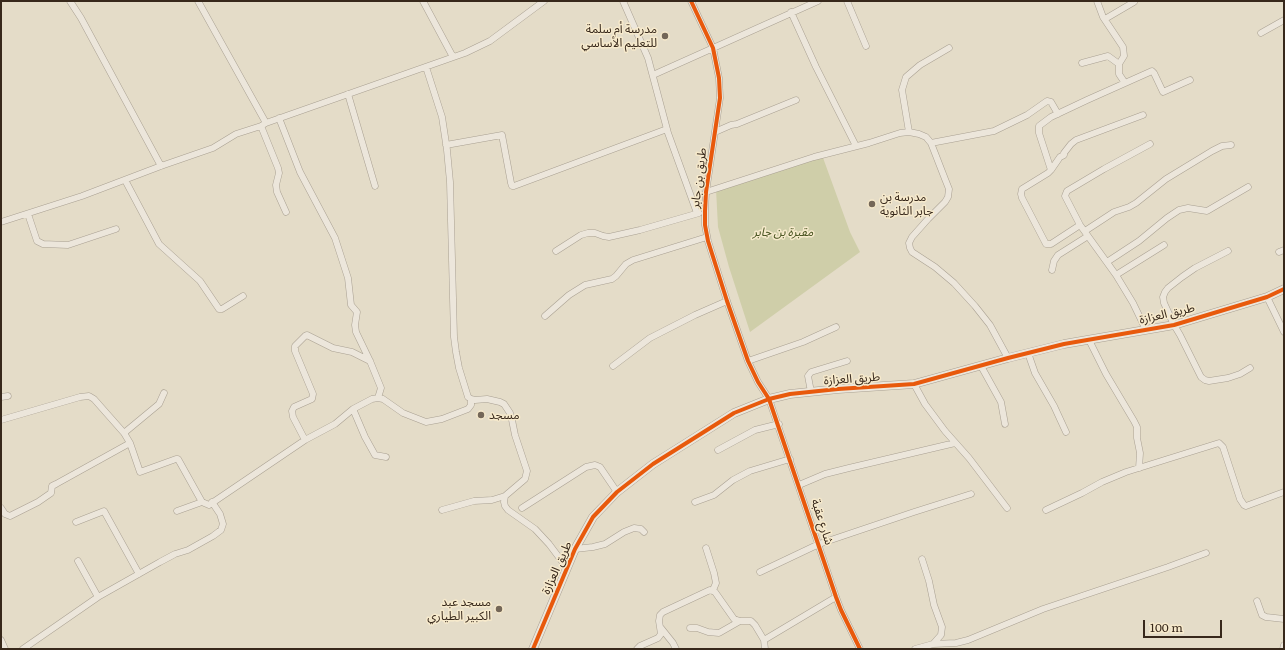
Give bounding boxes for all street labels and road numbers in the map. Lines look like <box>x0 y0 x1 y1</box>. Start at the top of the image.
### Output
street label: طريق بن جابر <box>688 147 710 209</box>
street label: طريق العزازة <box>1138 301 1196 327</box>
street label: طريق العزازة <box>823 370 881 388</box>
street label: شارع عقبة <box>808 497 836 547</box>
street label: طريق العزازة <box>539 539 575 597</box>

